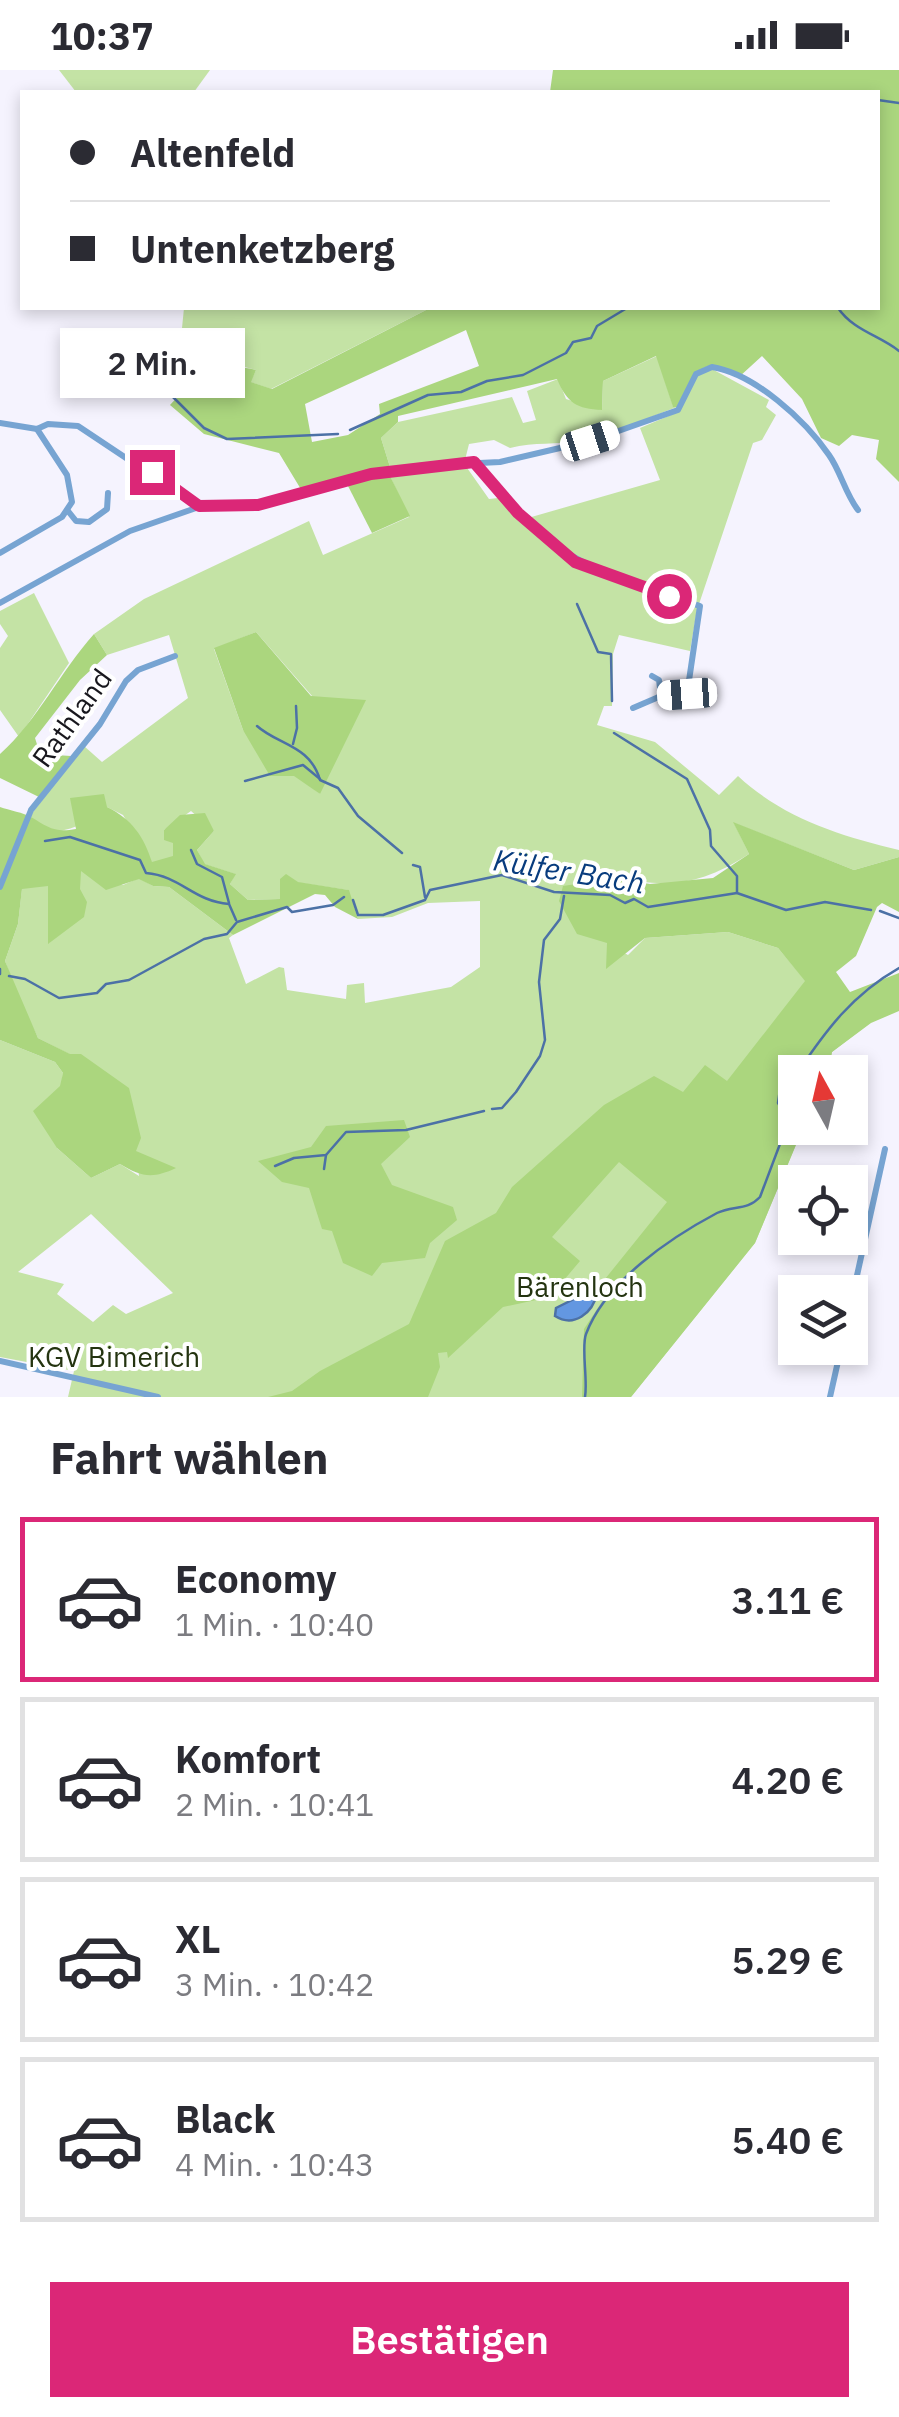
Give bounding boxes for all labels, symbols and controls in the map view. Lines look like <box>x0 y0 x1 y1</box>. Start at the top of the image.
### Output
text: 10:37 <box>50 11 154 60</box>
text: Altenfeld <box>130 128 295 177</box>
text: Untenketzberg <box>130 224 394 273</box>
callout: 2 Min. <box>59 327 244 397</box>
text: 2 Min. <box>107 342 198 384</box>
car <box>557 417 623 465</box>
route end <box>130 450 175 495</box>
route start <box>647 574 692 619</box>
street label: Rathland <box>23 661 120 774</box>
car <box>656 677 718 711</box>
water label: Külfer Bach <box>491 839 648 902</box>
north arrow <box>778 1055 868 1145</box>
map controls <box>778 1055 868 1365</box>
button: locate <box>778 1165 868 1255</box>
park label: Bärenloch <box>516 1268 644 1305</box>
button: layers <box>778 1275 868 1365</box>
park label: KGV Bimerich <box>28 1338 200 1375</box>
text: Fahrt wählen <box>50 1428 329 1486</box>
text: Economy <box>175 1554 337 1603</box>
icon: car <box>55 1555 145 1645</box>
text: 3.11 € <box>731 1575 844 1624</box>
text: 1 Min. · 10:40 <box>175 1603 374 1645</box>
text: Komfort <box>175 1734 321 1783</box>
icon: car <box>55 1735 145 1825</box>
text: 4.20 € <box>731 1755 844 1804</box>
text: 2 Min. · 10:41 <box>175 1783 374 1825</box>
text: XL <box>175 1914 221 1963</box>
icon: car <box>55 1915 145 2005</box>
text: 5.29 € <box>731 1935 844 1984</box>
text: 3 Min. · 10:42 <box>175 1963 374 2005</box>
text: Black <box>175 2094 275 2143</box>
icon: car <box>55 2095 145 2185</box>
text: 5.40 € <box>731 2115 844 2164</box>
text: 4 Min. · 10:43 <box>175 2143 374 2185</box>
button: Bestätigen <box>50 2282 849 2397</box>

